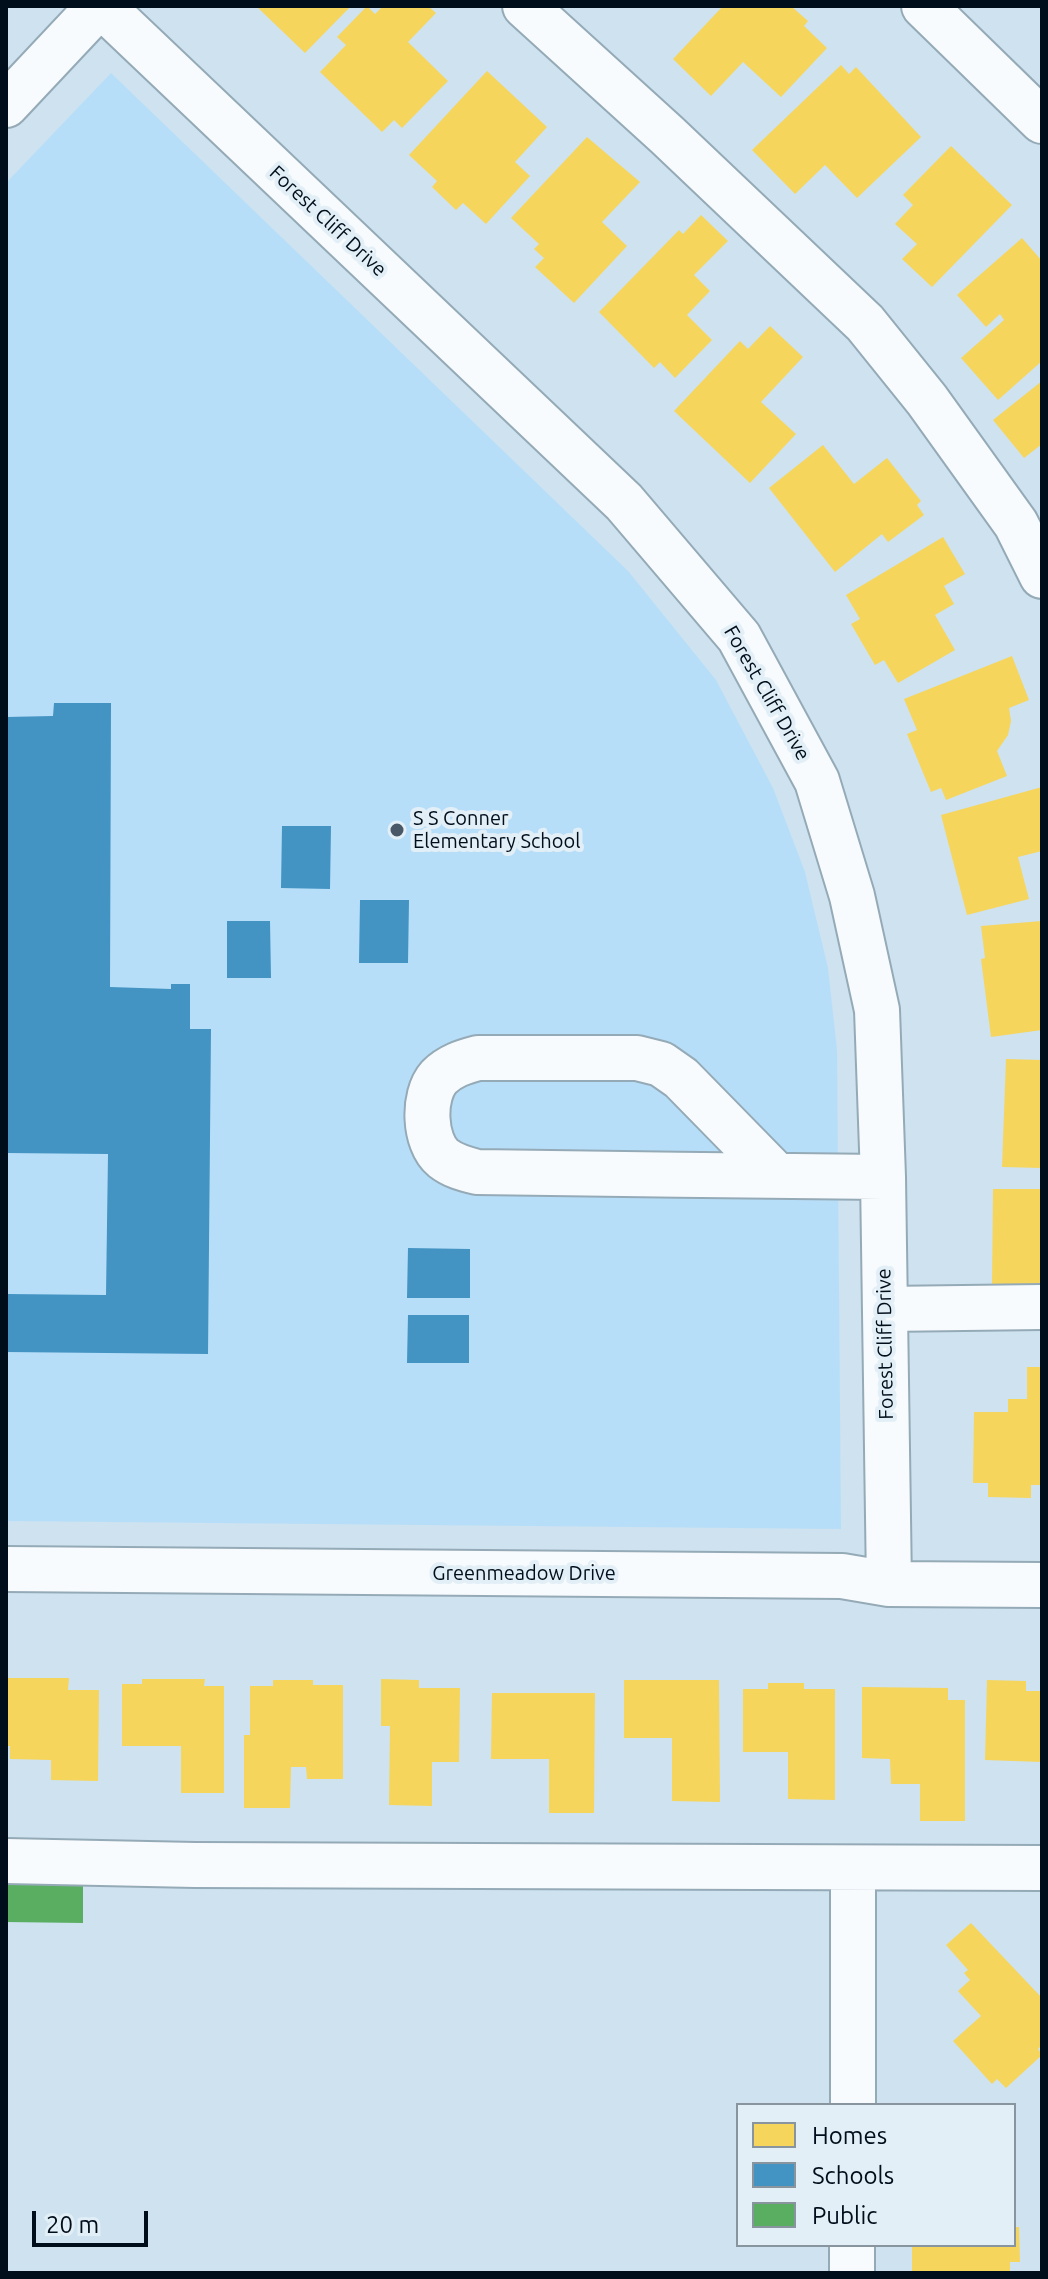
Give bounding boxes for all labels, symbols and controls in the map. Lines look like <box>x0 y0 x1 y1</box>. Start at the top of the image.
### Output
street label: Forest Cliff Drive <box>264 161 392 281</box>
street label: Forest Cliff Drive <box>719 621 815 765</box>
place label: S S Conner Elementary School <box>413 806 580 853</box>
marker: S S Conner Elementary School <box>388 821 406 839</box>
street label: Forest Cliff Drive <box>872 1268 898 1420</box>
street label: Greenmeadow Drive <box>432 1561 616 1585</box>
legend <box>736 2103 1016 2247</box>
text: Homes <box>812 2122 887 2149</box>
text: Schools <box>812 2162 894 2189</box>
scale bar <box>36 2195 152 2245</box>
text: Public <box>812 2202 877 2229</box>
text: 20 m <box>46 2211 99 2238</box>

